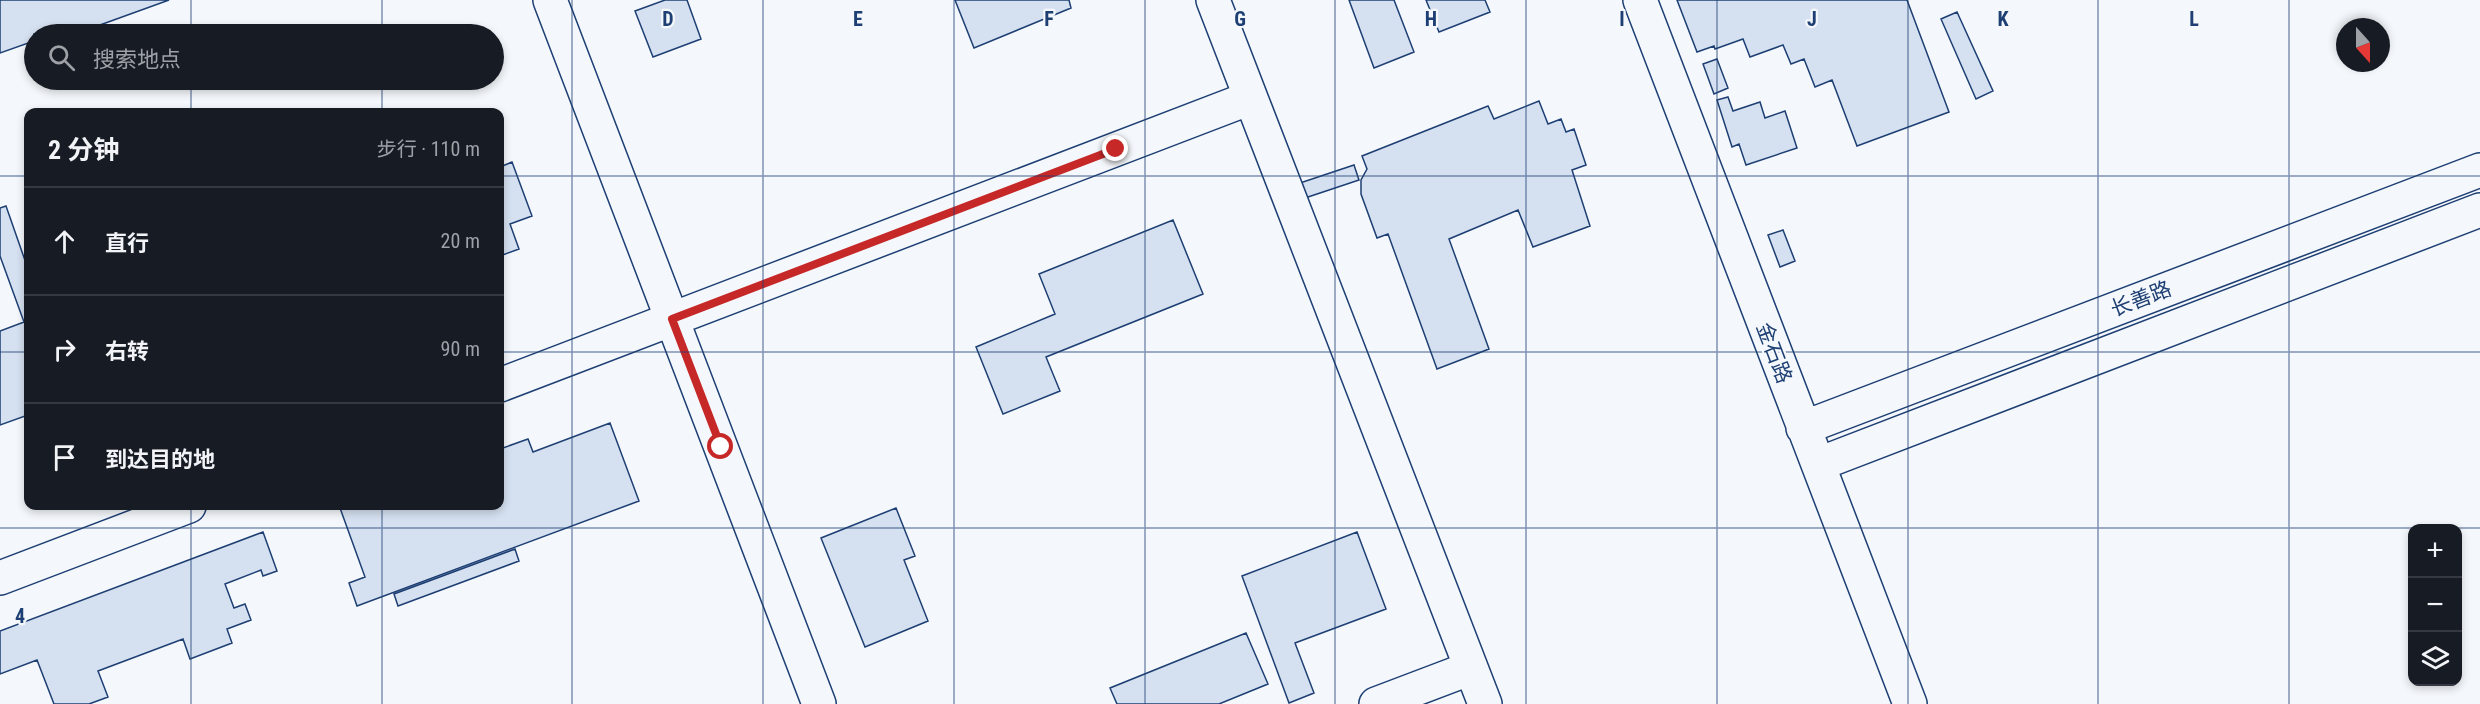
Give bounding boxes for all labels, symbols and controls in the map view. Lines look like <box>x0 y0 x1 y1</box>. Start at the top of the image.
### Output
text: D <box>662 7 674 31</box>
text: E <box>853 7 863 31</box>
text: F <box>1044 7 1054 31</box>
text: G <box>1234 7 1246 31</box>
text: H <box>1425 7 1437 31</box>
text: I <box>1619 7 1625 31</box>
text: J <box>1807 7 1817 31</box>
text: K <box>1997 7 2009 31</box>
text: L <box>2189 7 2199 31</box>
north arrow <box>2336 18 2390 72</box>
search box <box>24 24 504 90</box>
icon: search <box>45 41 78 74</box>
text: 搜索地点 <box>93 47 181 72</box>
text: 2 分钟 <box>48 135 119 165</box>
route end <box>1102 135 1128 161</box>
text: 步行 · 110 m <box>377 137 480 161</box>
icon: ahead <box>48 225 81 258</box>
text: 20 m <box>441 229 480 253</box>
text: 直行 <box>105 231 149 256</box>
street label: 长善路 <box>2107 277 2175 321</box>
street label: 金石路 <box>1752 319 1796 387</box>
icon: right <box>48 333 81 366</box>
text: 90 m <box>441 337 480 361</box>
text: 右转 <box>105 339 149 364</box>
route start <box>707 433 733 459</box>
icon: arrive <box>48 441 81 474</box>
text: 到达目的地 <box>105 447 215 472</box>
map controls <box>2408 524 2462 686</box>
button: + <box>2408 524 2462 578</box>
button: − <box>2408 578 2462 632</box>
text: 4 <box>15 604 25 628</box>
button: layers <box>2408 632 2462 686</box>

